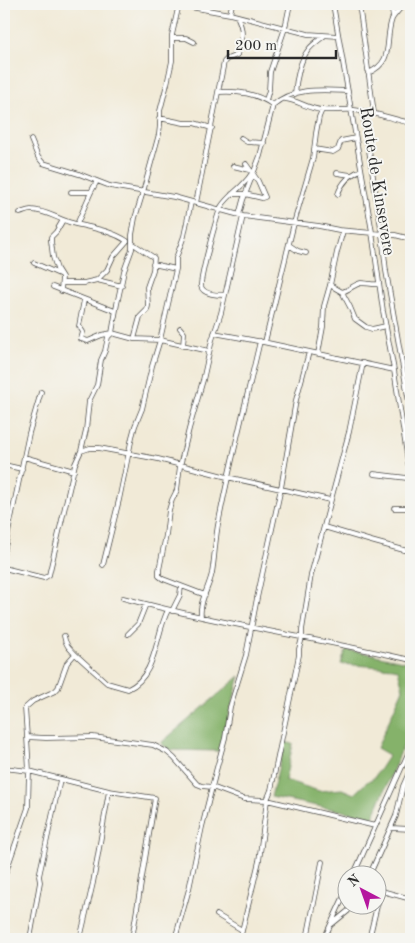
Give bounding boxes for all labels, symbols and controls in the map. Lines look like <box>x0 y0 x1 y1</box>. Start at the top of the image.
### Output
scale bar <box>228 28 335 60</box>
text: 200 m <box>235 39 277 54</box>
street label: Route de Kinsevere <box>356 105 398 257</box>
north arrow <box>338 866 388 916</box>
text: N <box>345 872 363 890</box>

